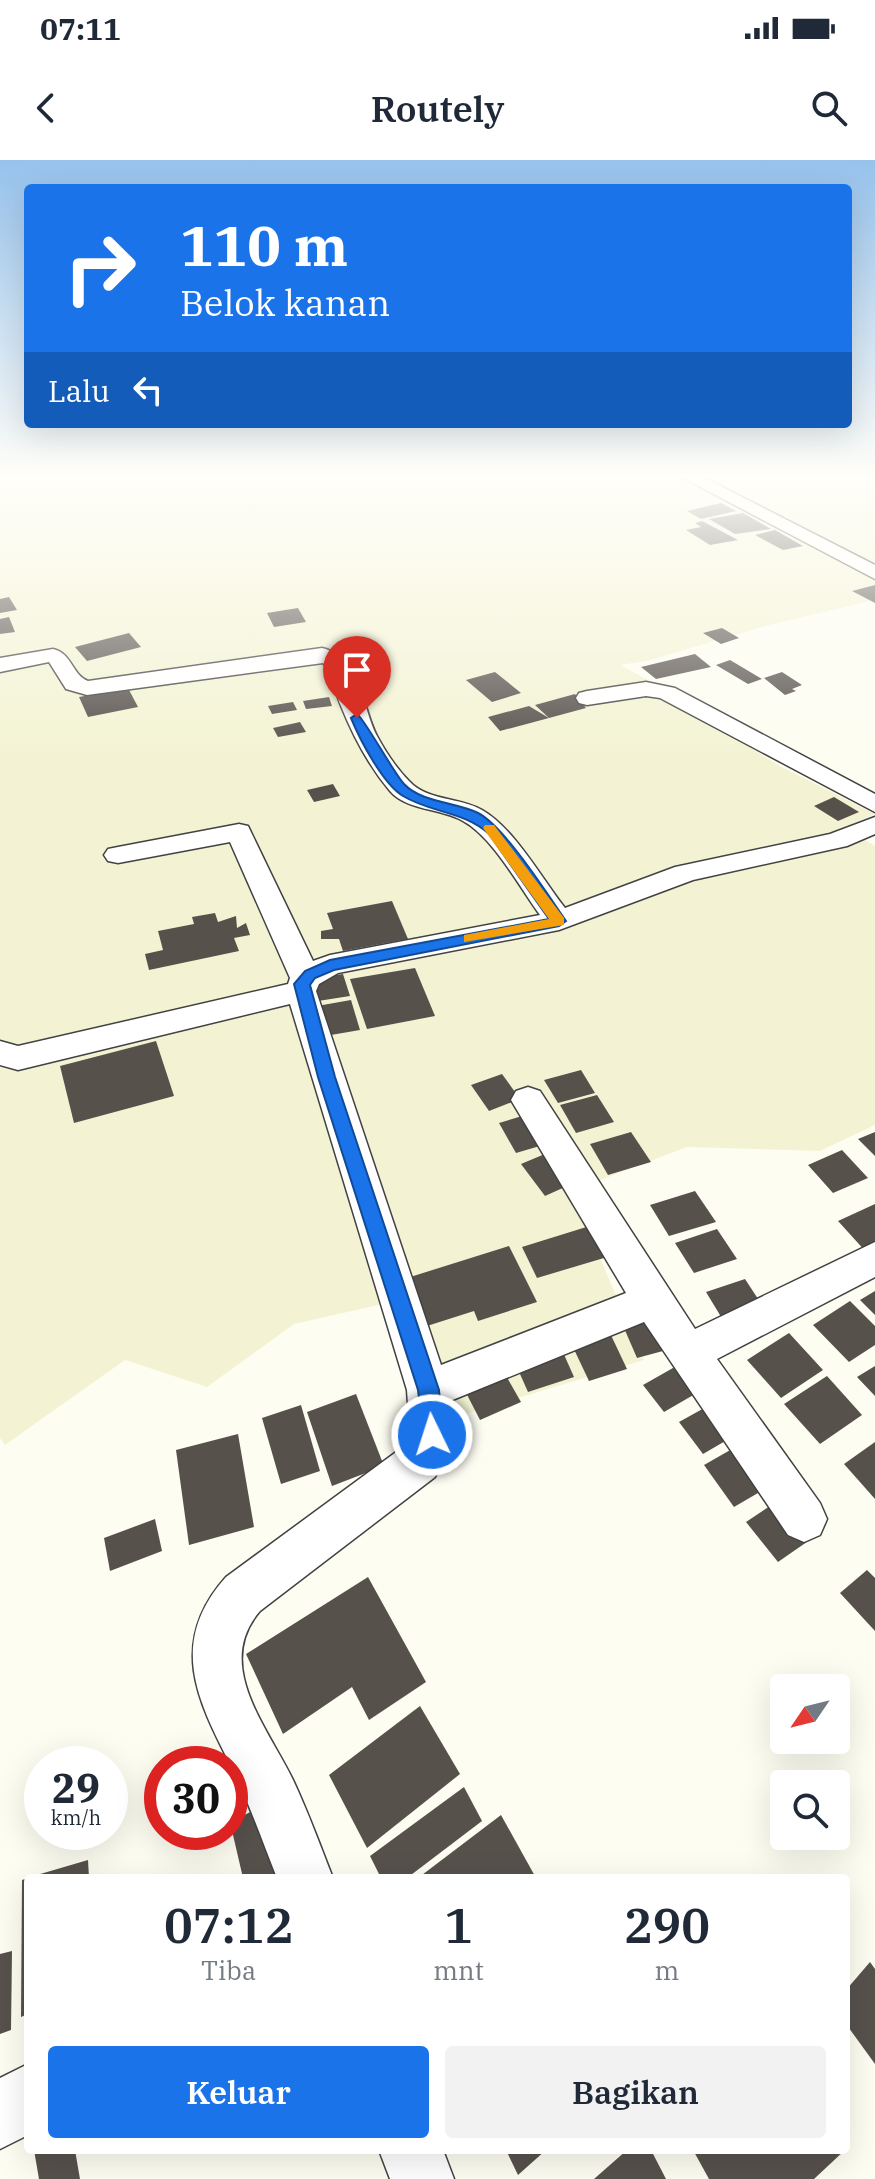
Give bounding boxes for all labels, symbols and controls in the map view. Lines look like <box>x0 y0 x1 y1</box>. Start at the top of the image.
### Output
text: 07:11 <box>40 9 121 48</box>
text: Routely <box>371 85 504 132</box>
icon: back <box>24 86 68 130</box>
icon: search <box>807 86 851 130</box>
text: 110 m <box>180 209 348 281</box>
icon: right <box>48 216 152 320</box>
text: Belok kanan <box>180 279 390 326</box>
icon: left <box>126 368 170 412</box>
text: Lalu <box>48 371 110 410</box>
pin <box>323 636 391 718</box>
icon: arrive <box>335 648 379 692</box>
position arrow <box>390 1393 474 1477</box>
north arrow <box>770 1674 850 1754</box>
map controls <box>770 1674 850 1850</box>
speed limit sign: 30 <box>144 1746 248 1850</box>
text: 29 <box>52 1762 100 1814</box>
button: search <box>770 1770 850 1850</box>
text: km/h <box>51 1804 101 1831</box>
text: 07:12 <box>164 1894 293 1956</box>
text: 1 <box>444 1894 473 1956</box>
text: 290 <box>624 1894 710 1956</box>
text: Tiba <box>201 1953 256 1987</box>
text: mnt <box>433 1953 484 1987</box>
text: m <box>655 1953 679 1987</box>
button: Keluar <box>48 2046 429 2138</box>
button: Bagikan <box>445 2046 826 2138</box>

